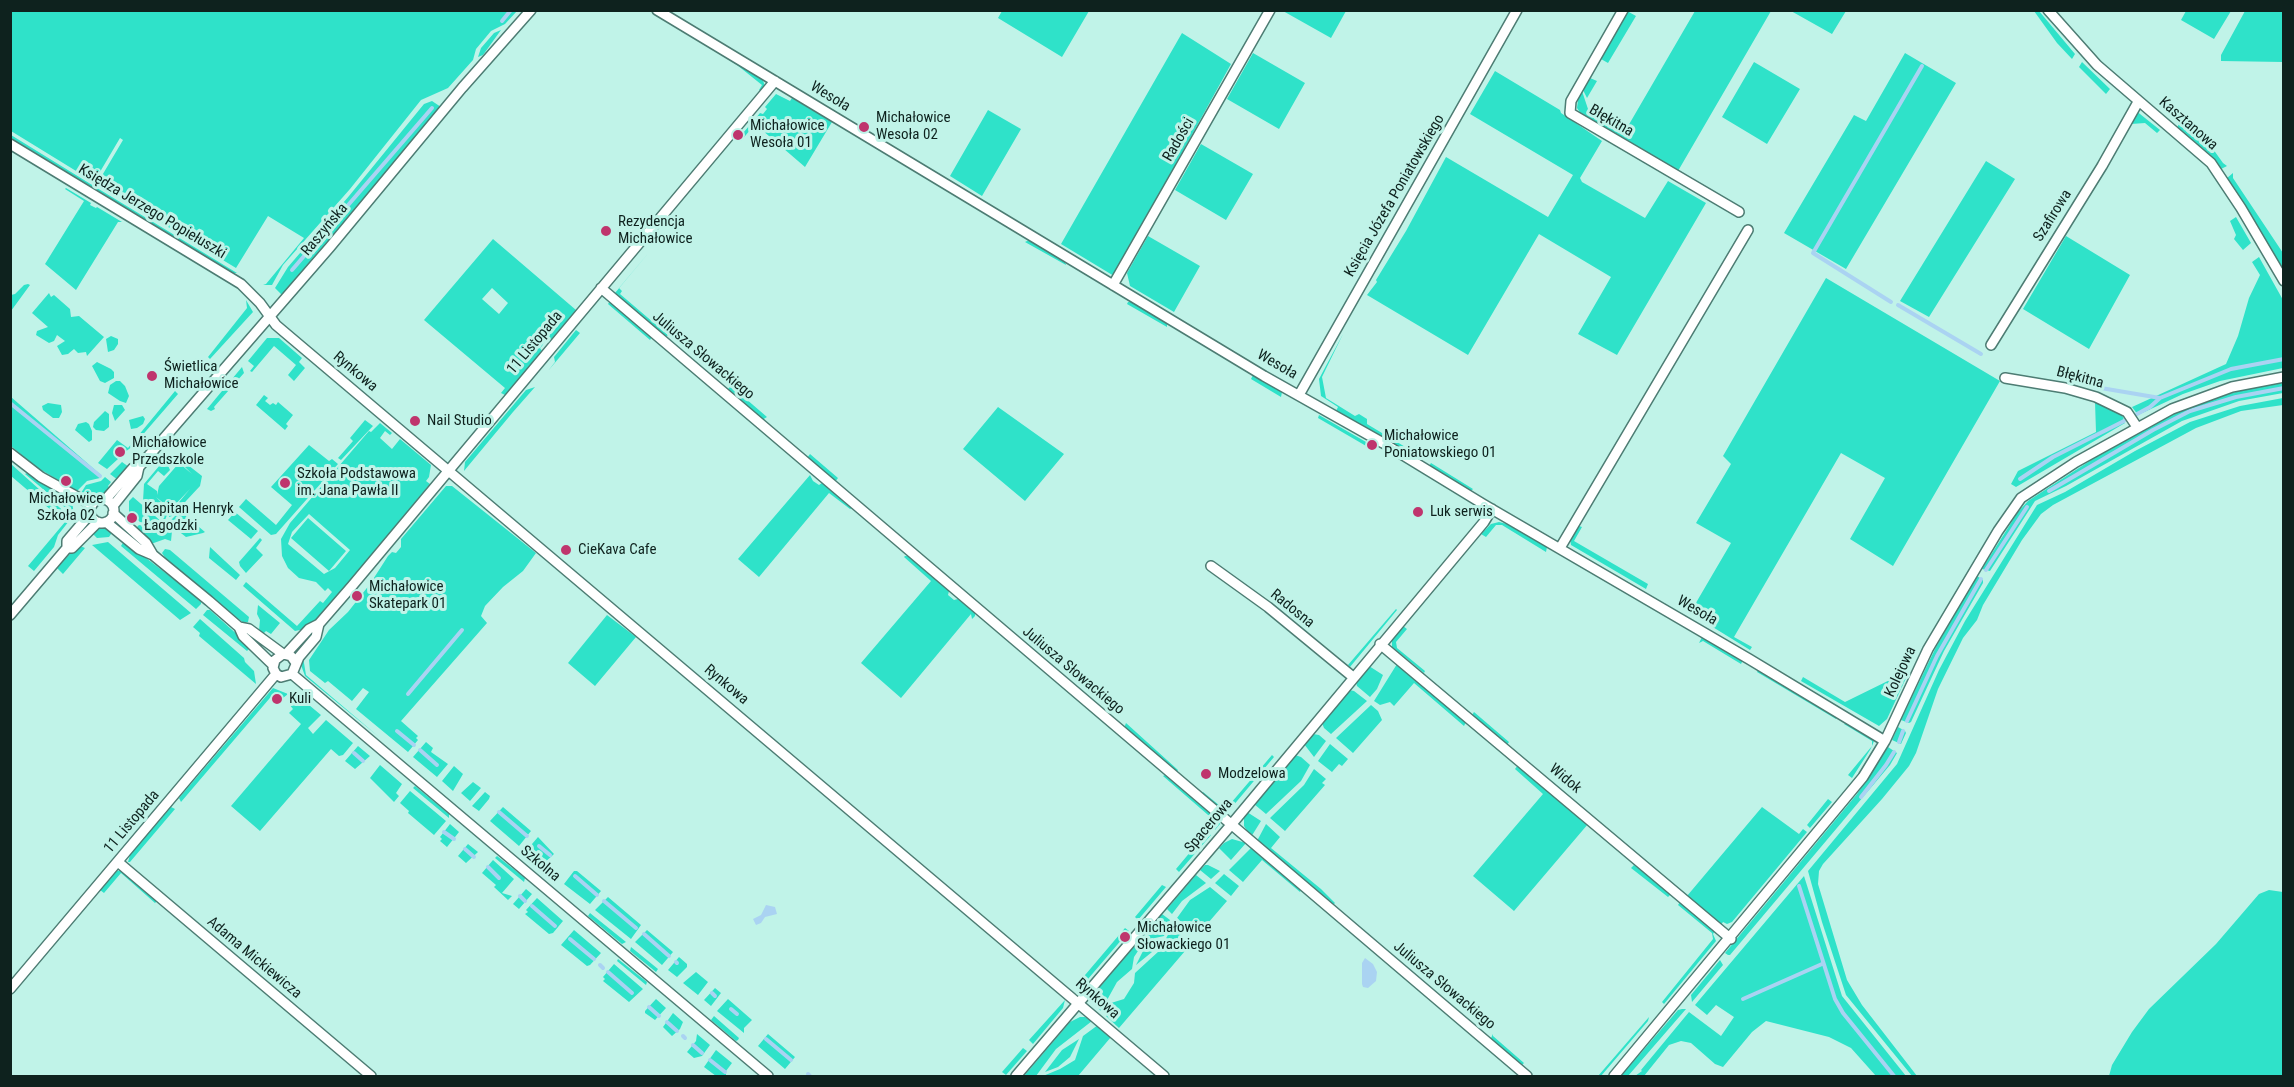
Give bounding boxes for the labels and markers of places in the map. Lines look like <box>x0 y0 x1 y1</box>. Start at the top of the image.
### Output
place label: Michałowice Wesoła 02 <box>876 109 951 144</box>
place label: Michałowice Wesoła 01 <box>750 117 825 152</box>
marker: Michałowice Wesoła 02 <box>857 120 871 134</box>
marker: Michałowice Wesoła 01 <box>731 128 745 142</box>
place label: Rezydencja Michałowice <box>618 213 693 248</box>
marker: Rezydencja Michałowice <box>599 224 613 238</box>
place label: Świetlica Michałowice <box>164 358 239 393</box>
marker: Świetlica Michałowice <box>145 369 159 383</box>
place label: Nail Studio <box>427 412 492 430</box>
marker: Nail Studio <box>408 414 422 428</box>
place label: Michałowice Poniatowskiego 01 <box>1384 427 1496 462</box>
place label: Michałowice Przedszkole <box>132 434 207 469</box>
marker: Michałowice Poniatowskiego 01 <box>1365 438 1379 452</box>
marker: Michałowice Przedszkole <box>113 445 127 459</box>
place label: Szkoła Podstawowa im. Jana Pawła II <box>297 465 416 500</box>
marker: Michałowice Szkoła 02 <box>59 474 73 488</box>
marker: Szkoła Podstawowa im. Jana Pawła II <box>278 476 292 490</box>
place label: Michałowice Szkoła 02 <box>29 490 103 525</box>
place label: Kapitan Henryk Łagodzki <box>144 500 234 535</box>
place label: Luk serwis <box>1430 503 1493 521</box>
marker: Luk serwis <box>1411 505 1425 519</box>
marker: Kapitan Henryk Łagodzki <box>125 511 139 525</box>
place label: CieKava Cafe <box>578 541 656 559</box>
marker: CieKava Cafe <box>559 543 573 557</box>
place label: Michałowice Skatepark 01 <box>369 578 446 613</box>
marker: Michałowice Skatepark 01 <box>350 589 364 603</box>
place label: Kuli <box>289 690 311 708</box>
marker: Kuli <box>270 692 284 706</box>
place label: Modzelowa <box>1218 765 1286 783</box>
marker: Modzelowa <box>1199 767 1213 781</box>
place label: Michałowice Słowackiego 01 <box>1137 919 1230 954</box>
marker: Michałowice Słowackiego 01 <box>1118 930 1132 944</box>

